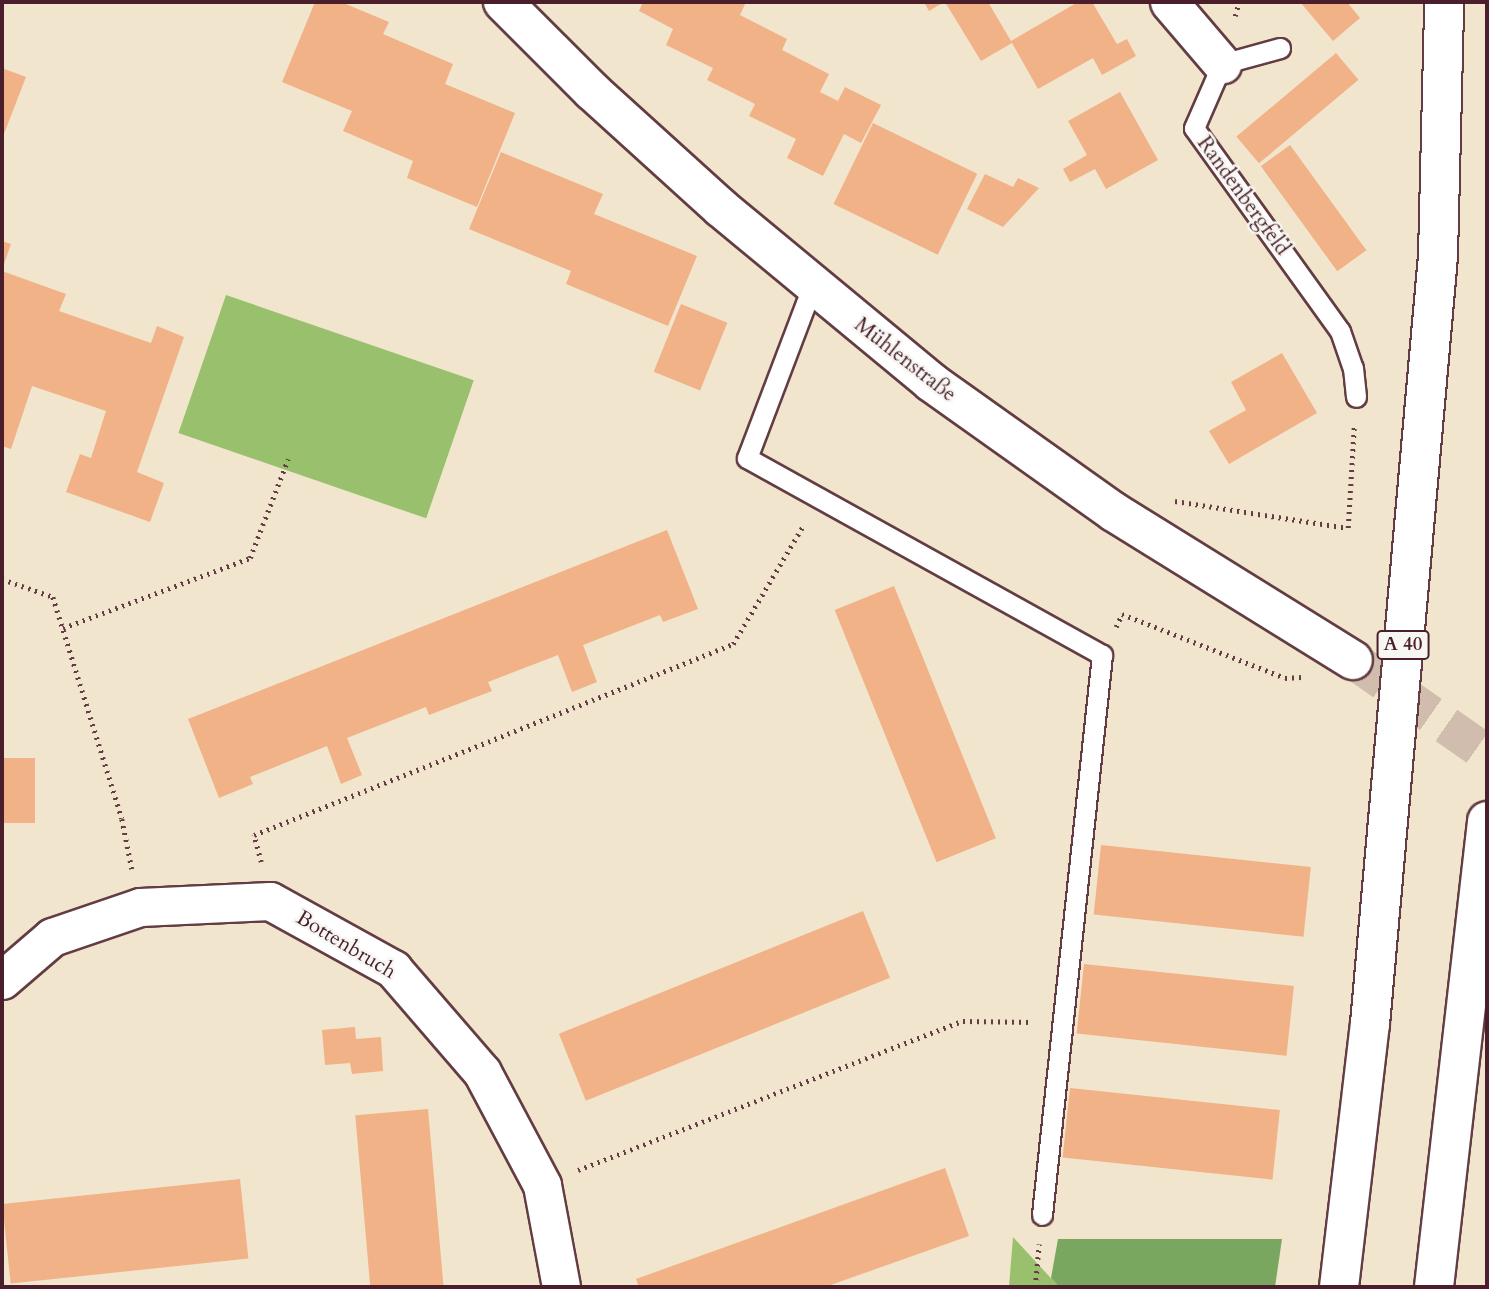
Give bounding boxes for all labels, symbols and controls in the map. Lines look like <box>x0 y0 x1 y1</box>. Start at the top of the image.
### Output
street label: Randenbergfeld <box>1191 132 1295 260</box>
street label: Mühlenstraße <box>849 312 961 408</box>
road number: A 40 <box>1375 630 1431 660</box>
street label: Bottenbruch <box>292 905 400 985</box>

